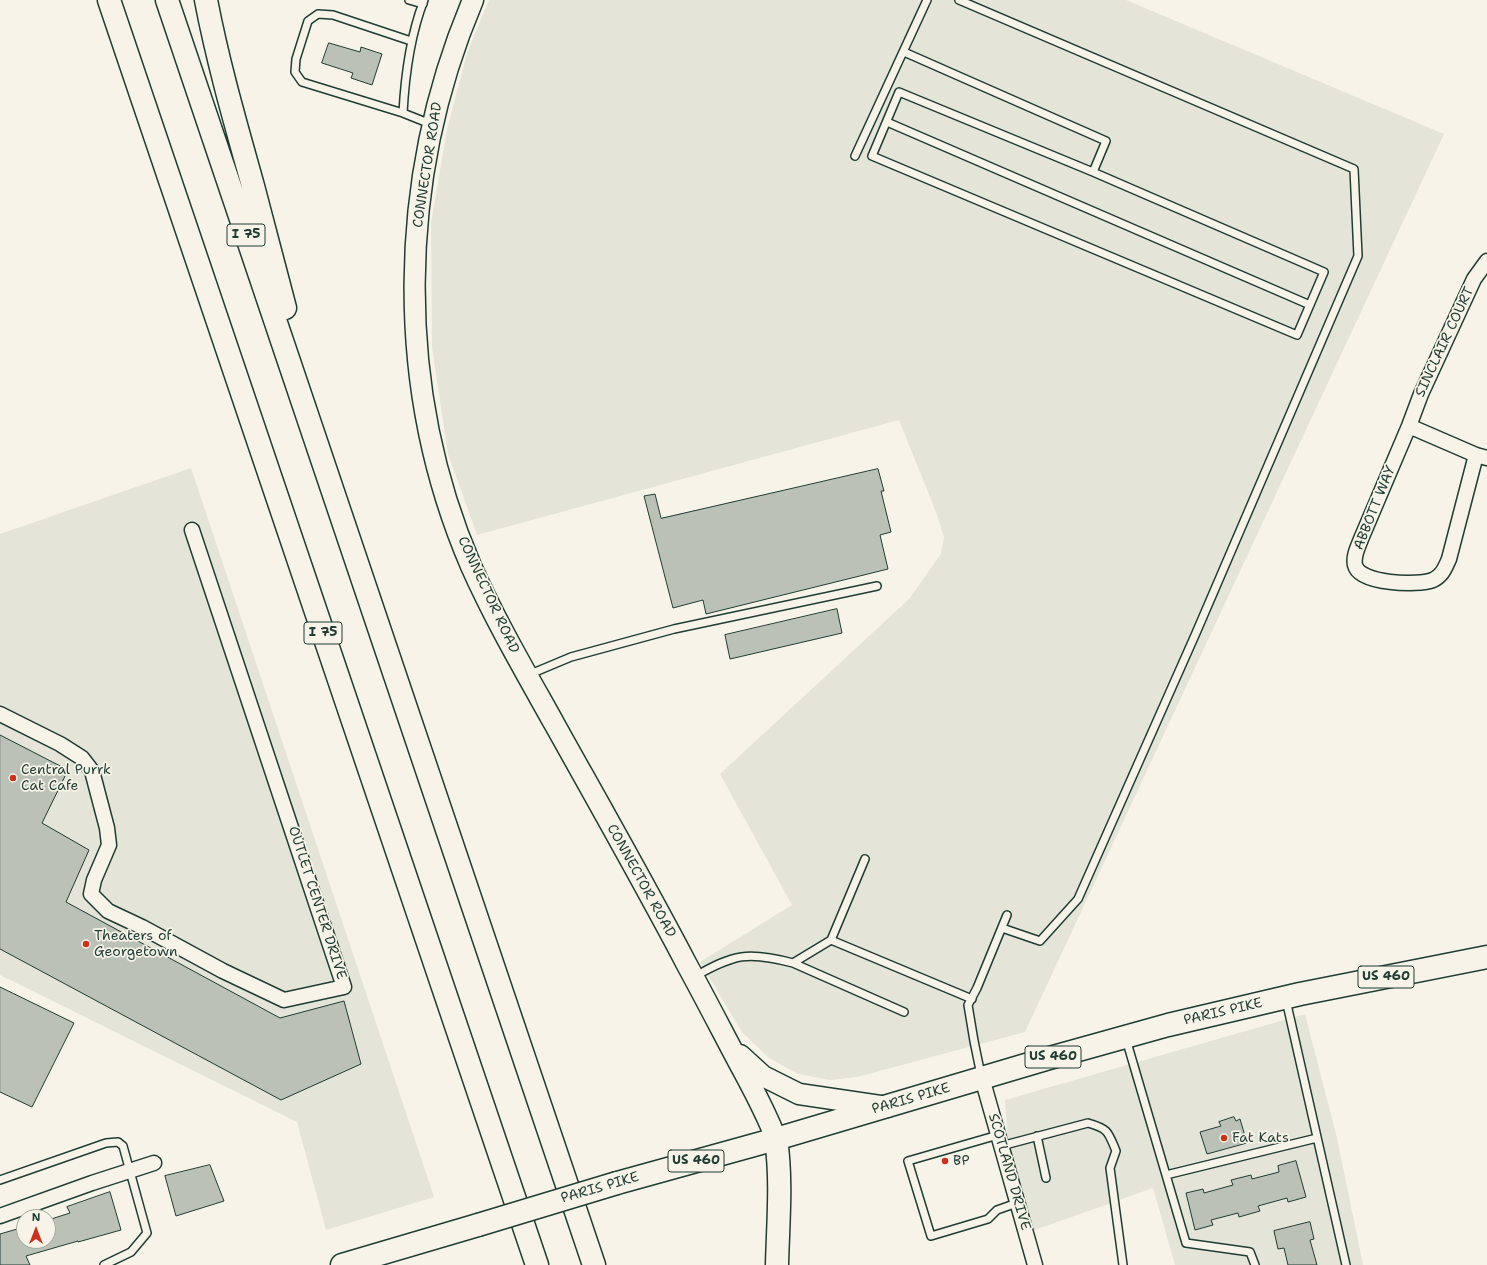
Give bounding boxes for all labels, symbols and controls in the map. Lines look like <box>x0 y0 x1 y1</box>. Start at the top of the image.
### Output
street label: CONNECTOR ROAD <box>410 101 446 229</box>
road number: I 75 <box>227 224 265 246</box>
street label: SINCLAIR COURT <box>1412 284 1478 400</box>
street label: ABBOTT WAY <box>1350 463 1400 553</box>
street label: CONNECTOR ROAD <box>454 534 522 656</box>
road number: I 75 <box>304 622 342 644</box>
place label: Central Purrk Cat Cafe <box>21 762 111 794</box>
marker: Central Purrk Cat Cafe <box>8 773 18 783</box>
street label: CONNECTOR ROAD <box>603 821 679 941</box>
street label: OUTLET CENTER DRIVE <box>284 824 350 982</box>
place label: Theaters of Georgetown <box>94 928 178 960</box>
marker: Theaters of Georgetown <box>81 939 91 949</box>
road number: US 460 <box>1358 966 1414 988</box>
street label: PARIS PIKE <box>1182 995 1264 1029</box>
road number: US 460 <box>1025 1046 1081 1068</box>
street label: PARIS PIKE <box>870 1080 952 1118</box>
street label: SCOTLAND DRIVE <box>984 1112 1034 1232</box>
place label: Fat Kats <box>1232 1130 1289 1146</box>
marker: Fat Kats <box>1219 1133 1229 1143</box>
road number: US 460 <box>668 1150 724 1172</box>
place label: BP <box>953 1153 970 1169</box>
marker: BP <box>940 1156 950 1166</box>
street label: PARIS PIKE <box>559 1169 641 1207</box>
north arrow <box>16 1209 56 1249</box>
text: N <box>32 1210 40 1225</box>

